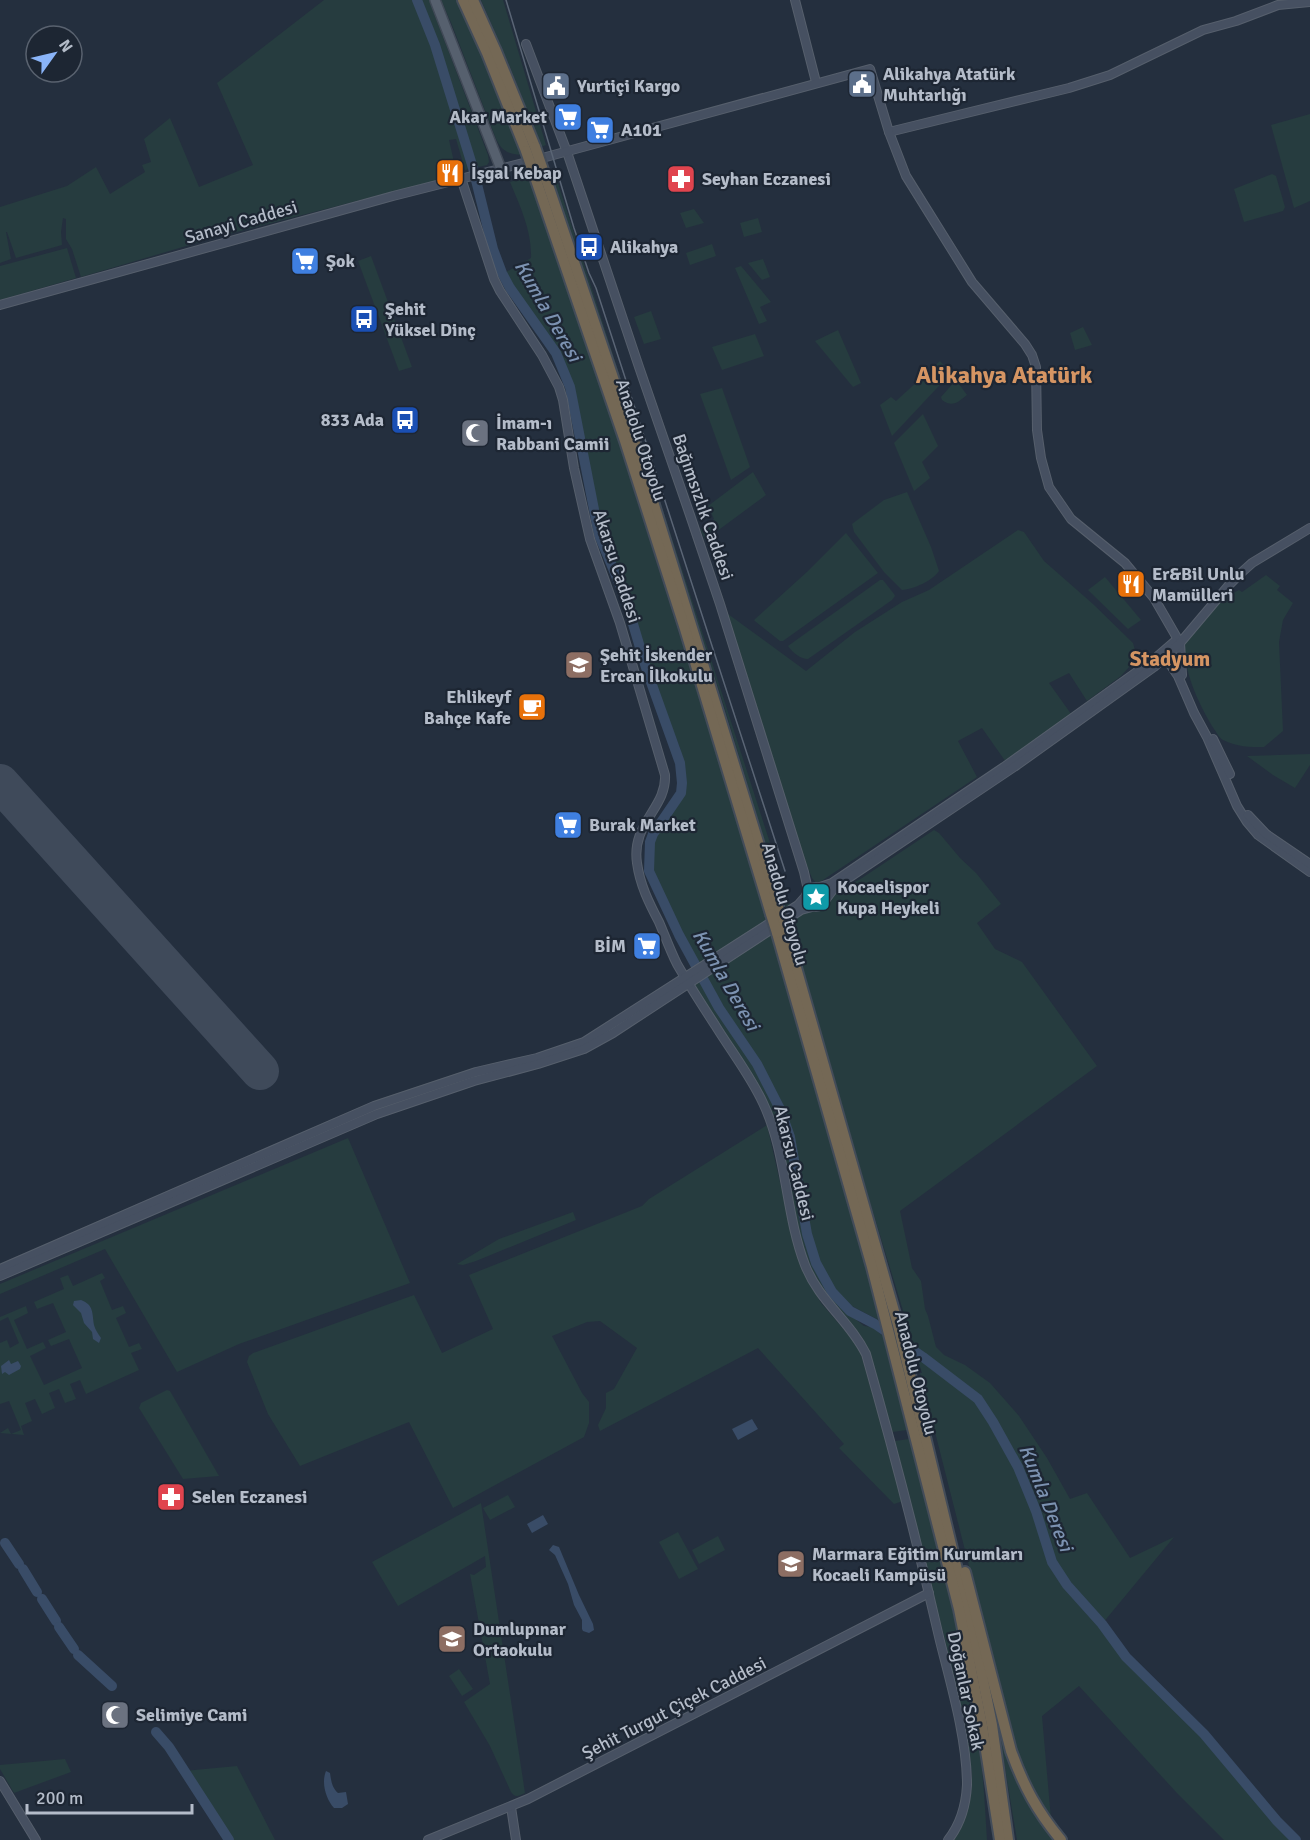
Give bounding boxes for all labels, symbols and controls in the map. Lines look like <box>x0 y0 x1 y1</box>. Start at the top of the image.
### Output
north arrow <box>24 24 84 84</box>
text: N <box>54 36 77 56</box>
place label: Alikahya Atatürk Muhtarlığı <box>883 63 1016 106</box>
public building icon: Alikahya Atatürk Muhtarlığı <box>846 68 878 100</box>
public building icon: Yurtiçi Kargo <box>540 70 572 102</box>
place label: Yurtiçi Kargo <box>576 75 680 97</box>
supermarket icon: Akar Market <box>552 101 584 133</box>
place label: Akar Market <box>450 106 547 128</box>
supermarket icon: A101 <box>584 114 616 146</box>
place label: A101 <box>621 119 662 141</box>
restaurant icon: İşgal Kebap <box>434 157 466 189</box>
place label: İşgal Kebap <box>471 162 562 184</box>
pharmacy icon: Seyhan Eczanesi <box>665 163 697 195</box>
place label: Seyhan Eczanesi <box>702 168 831 190</box>
street label: Sanayi Caddesi <box>182 195 300 249</box>
bus stop icon: Alikahya <box>573 231 605 263</box>
place label: Alikahya <box>610 236 678 258</box>
supermarket icon: Şok <box>289 245 321 277</box>
place label: Şok <box>326 250 355 272</box>
water label: Kumla Deresi <box>509 256 588 368</box>
place label: Şehit Yüksel Dinç <box>384 298 476 341</box>
bus stop icon: Şehit Yüksel Dinç <box>348 303 380 335</box>
district label: Alikahya Atatürk <box>916 360 1093 390</box>
street label: Anadolu Otoyolu <box>611 376 671 504</box>
bus stop icon: 833 Ada <box>389 404 421 436</box>
place label: 833 Ada <box>321 409 384 431</box>
place label: İmam-ı Rabbani Camii <box>496 412 609 455</box>
mosque icon: İmam-ı Rabbani Camii <box>459 417 491 449</box>
street label: Bağımsızlık Caddesi <box>668 431 738 583</box>
street label: Akarsu Caddesi <box>588 506 646 626</box>
place label: Er&Bil Unlu Mamülleri <box>1152 563 1244 606</box>
restaurant icon: Er&Bil Unlu Mamülleri <box>1115 568 1147 600</box>
place label: Şehit İskender Ercan İlkokulu <box>600 644 713 687</box>
district label: Stadyum <box>1130 646 1210 672</box>
school or university icon: Şehit İskender Ercan İlkokulu <box>563 649 595 681</box>
place label: Ehlikeyf Bahçe Kafe <box>424 686 512 729</box>
cafe icon: Ehlikeyf Bahçe Kafe <box>516 691 548 723</box>
supermarket icon: Burak Market <box>552 809 584 841</box>
place label: Burak Market <box>589 814 696 836</box>
street label: Anadolu Otoyolu <box>757 840 813 968</box>
place label: Kocaelispor Kupa Heykeli <box>837 876 940 919</box>
place icon: Kocaelispor Kupa Heykeli <box>800 881 832 913</box>
water label: Kumla Deresi <box>687 925 766 1037</box>
supermarket icon: BİM <box>631 930 663 962</box>
place label: BİM <box>594 935 626 957</box>
street label: Akarsu Caddesi <box>769 1103 819 1223</box>
street label: Anadolu Otoyolu <box>890 1309 942 1437</box>
water label: Kumla Deresi <box>1013 1441 1079 1557</box>
pharmacy icon: Selen Eczanesi <box>155 1481 187 1513</box>
place label: Selen Eczanesi <box>192 1486 307 1508</box>
place label: Marmara Eğitim Kurumları Kocaeli Kampüsü <box>812 1543 1023 1586</box>
school or university icon: Marmara Eğitim Kurumları Kocaeli Kampüsü <box>775 1548 807 1580</box>
place label: Dumlupınar Ortaokulu <box>473 1618 567 1661</box>
school or university icon: Dumlupınar Ortaokulu <box>436 1623 468 1655</box>
street label: Doğanlar Sokak <box>943 1630 989 1752</box>
street label: Şehit Turgut Çiçek Caddesi <box>578 1652 770 1764</box>
mosque icon: Selimiye Cami <box>99 1699 131 1731</box>
place label: Selimiye Cami <box>136 1704 247 1726</box>
scale bar <box>27 1777 192 1815</box>
text: 200 m <box>36 1787 83 1809</box>

